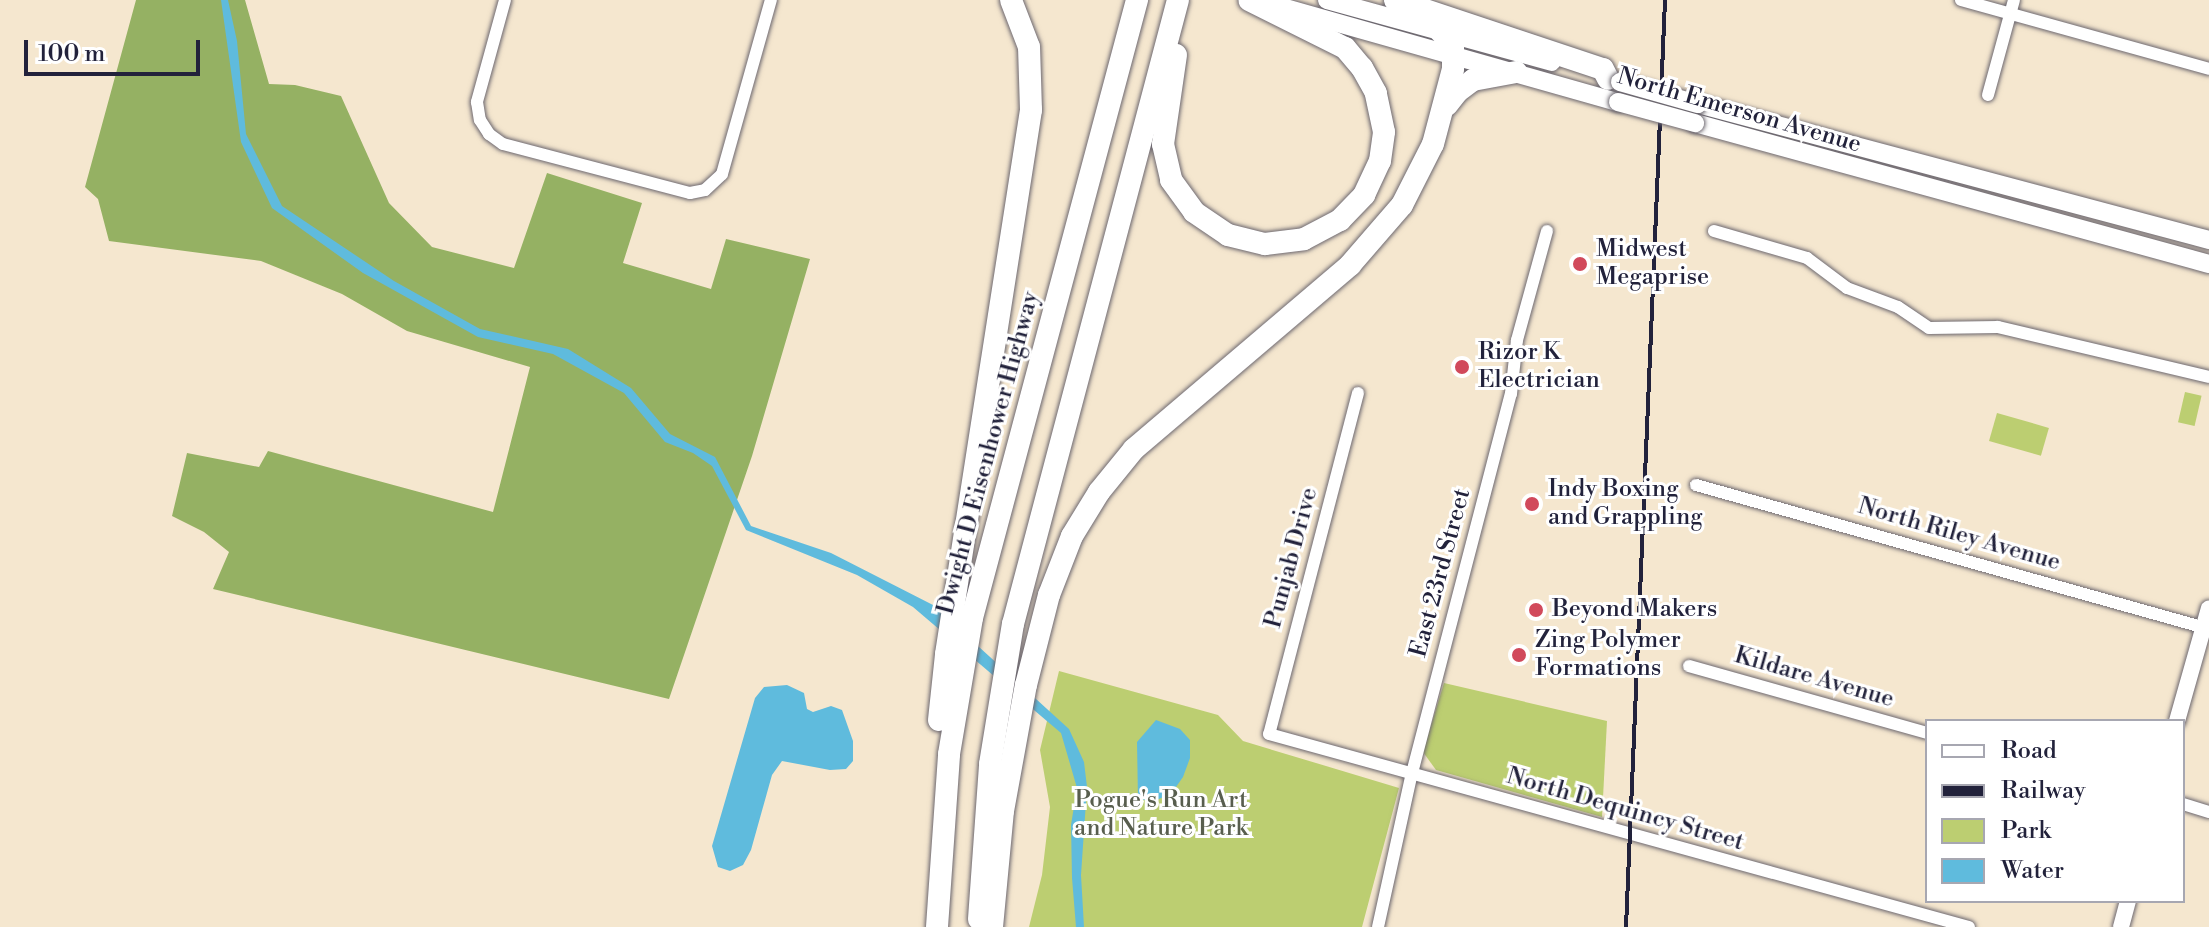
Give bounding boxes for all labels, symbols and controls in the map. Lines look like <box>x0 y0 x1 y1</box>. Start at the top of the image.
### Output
scale bar <box>28 24 204 74</box>
text: 100 m <box>38 39 105 69</box>
street label: North Emerson Avenue <box>1614 62 1864 160</box>
place label: Midwest Megaprise <box>1596 236 1709 292</box>
marker: Midwest Megaprise <box>1571 255 1589 273</box>
street label: Dwight D Eisenhower Highway <box>932 288 1046 618</box>
place label: Rizor K Electrician <box>1478 339 1600 395</box>
marker: Rizor K Electrician <box>1453 358 1471 376</box>
place label: Indy Boxing and Grappling <box>1548 476 1703 532</box>
street label: Punjab Drive <box>1259 485 1325 631</box>
street label: East 23rd Street <box>1405 485 1477 661</box>
street label: North Riley Avenue <box>1854 492 2064 578</box>
marker: Indy Boxing and Grappling <box>1523 495 1541 513</box>
place label: Beyond Makers <box>1552 596 1717 624</box>
marker: Beyond Makers <box>1527 601 1545 619</box>
place label: Zing Polymer Formations <box>1535 627 1681 683</box>
street label: Kildare Avenue <box>1731 641 1897 715</box>
marker: Zing Polymer Formations <box>1510 646 1528 664</box>
legend <box>1925 719 2185 903</box>
text: Road <box>2001 736 2057 766</box>
street label: North Dequincy Street <box>1503 762 1747 858</box>
text: Railway <box>2001 776 2086 806</box>
park label: Pogue's Run Art and Nature Park <box>1074 787 1248 843</box>
text: Park <box>2001 816 2051 846</box>
text: Water <box>2001 856 2064 886</box>

